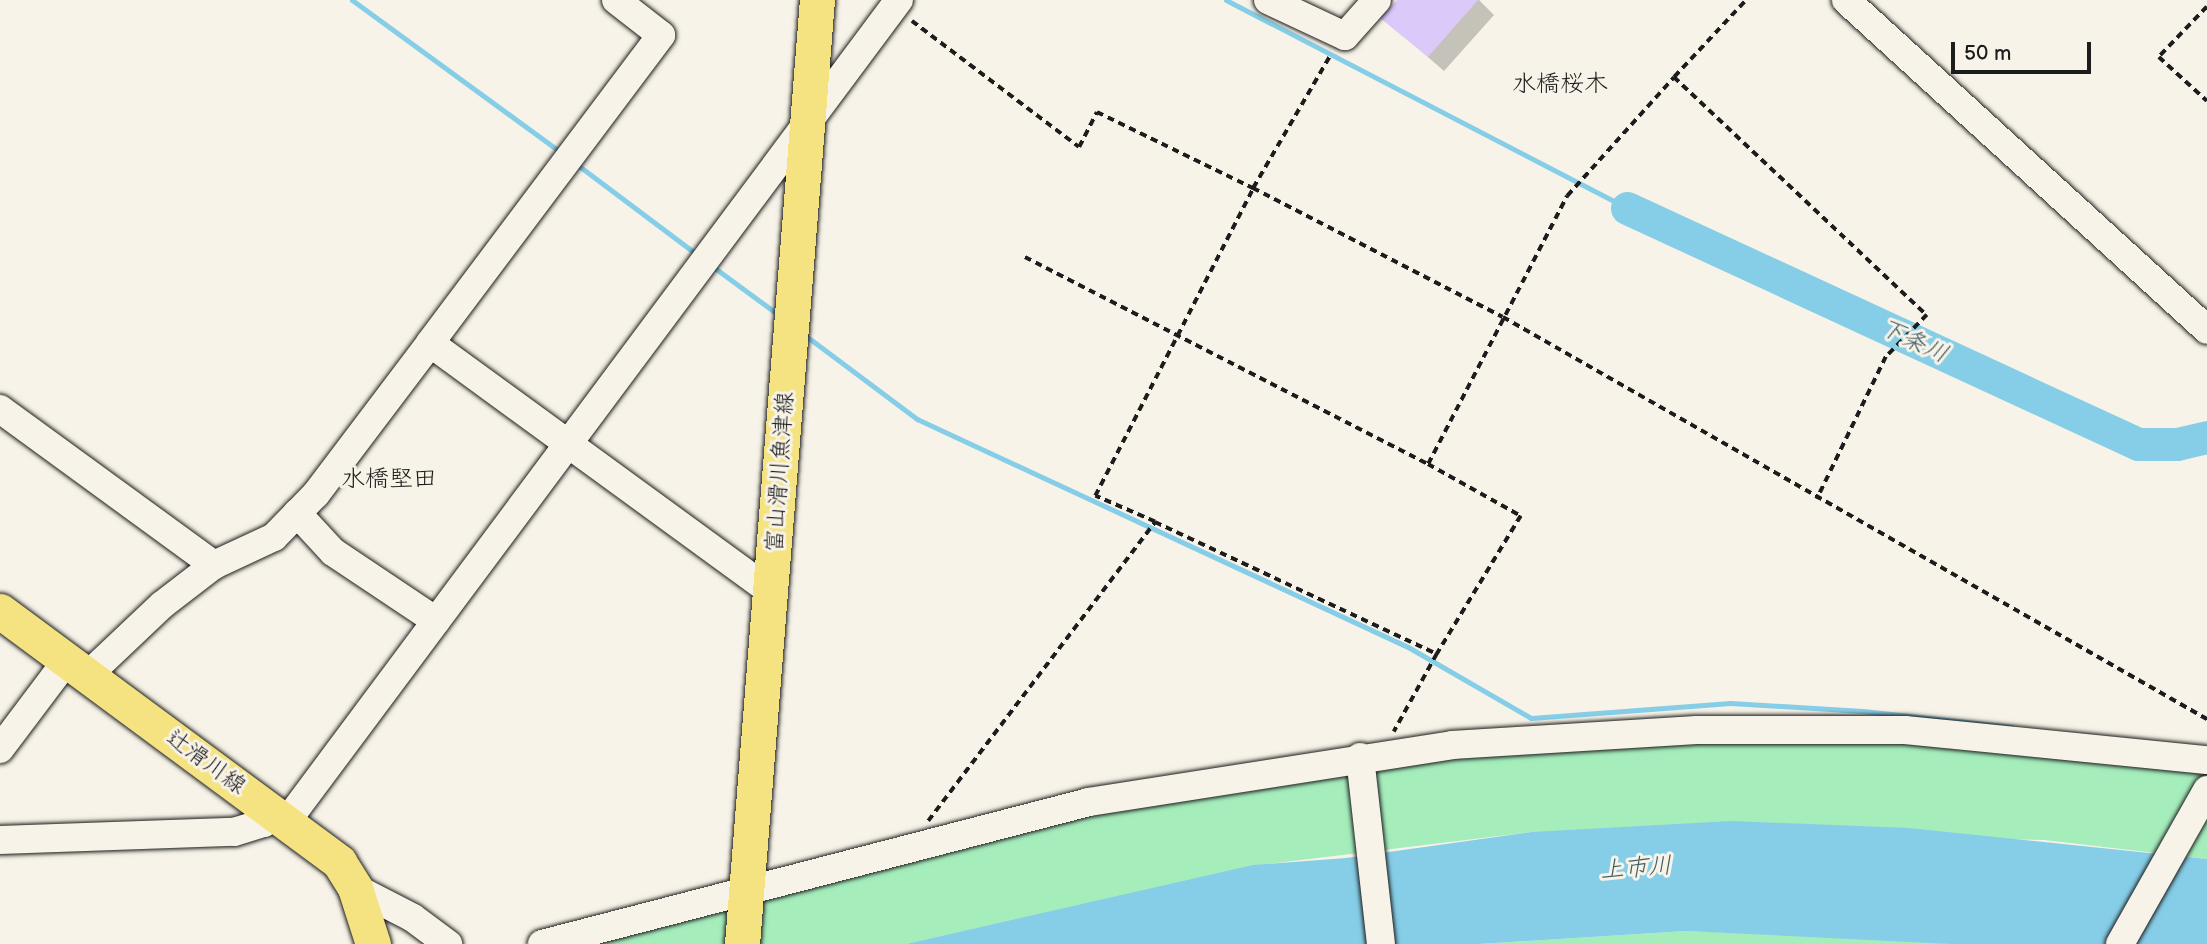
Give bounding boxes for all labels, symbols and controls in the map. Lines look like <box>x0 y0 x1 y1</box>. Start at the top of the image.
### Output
scale bar <box>1955 28 2095 72</box>
text: 50 m <box>1964 41 2011 66</box>
district label: 水橋桜木 <box>1512 70 1608 98</box>
water label: 下条川 <box>1875 313 1953 369</box>
street label: 富山滑川魚津線 <box>761 391 799 553</box>
district label: 水橋堅田 <box>341 465 437 493</box>
street label: 辻滑川線 <box>161 724 251 800</box>
water label: 上市川 <box>1599 851 1673 885</box>

